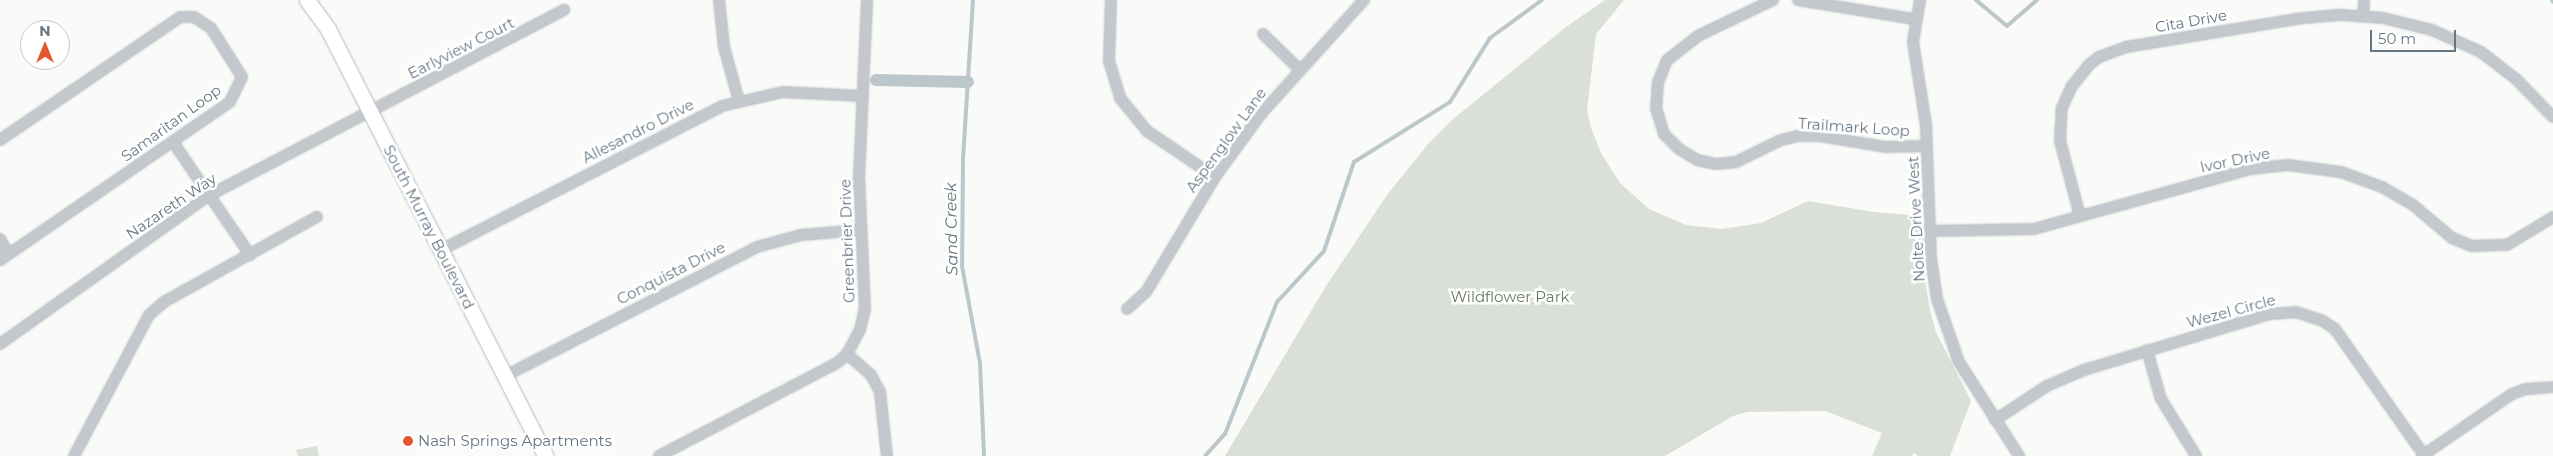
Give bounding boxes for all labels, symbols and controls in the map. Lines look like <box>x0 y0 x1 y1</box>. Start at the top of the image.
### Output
street label: Cita Drive <box>2154 6 2228 36</box>
street label: Earlyview Court <box>405 13 517 83</box>
north arrow <box>20 20 70 70</box>
scale bar <box>2373 20 2459 52</box>
text: N <box>39 22 51 40</box>
text: 50 m <box>2378 29 2416 48</box>
street label: Samaritan Loop <box>118 81 224 165</box>
street label: Aspenglow Lane <box>1182 84 1270 196</box>
street label: Allesandro Drive <box>579 95 697 167</box>
street label: Trailmark Loop <box>1798 114 1910 140</box>
street label: South Murray Boulevard <box>380 142 478 312</box>
street label: Ivor Drive <box>2198 144 2272 176</box>
street label: Nolte Drive West <box>1904 156 1928 282</box>
street label: Nazareth Way <box>122 169 220 243</box>
street label: Greenbrier Drive <box>836 179 858 303</box>
water label: Sand Creek <box>942 182 962 276</box>
street label: Conquista Drive <box>614 238 728 308</box>
park label: Wildflower Park <box>1450 288 1570 306</box>
street label: Wezel Circle <box>2185 290 2277 332</box>
place label: Nash Springs Apartments <box>418 432 612 450</box>
marker: Nash Springs Apartments <box>402 435 414 447</box>

